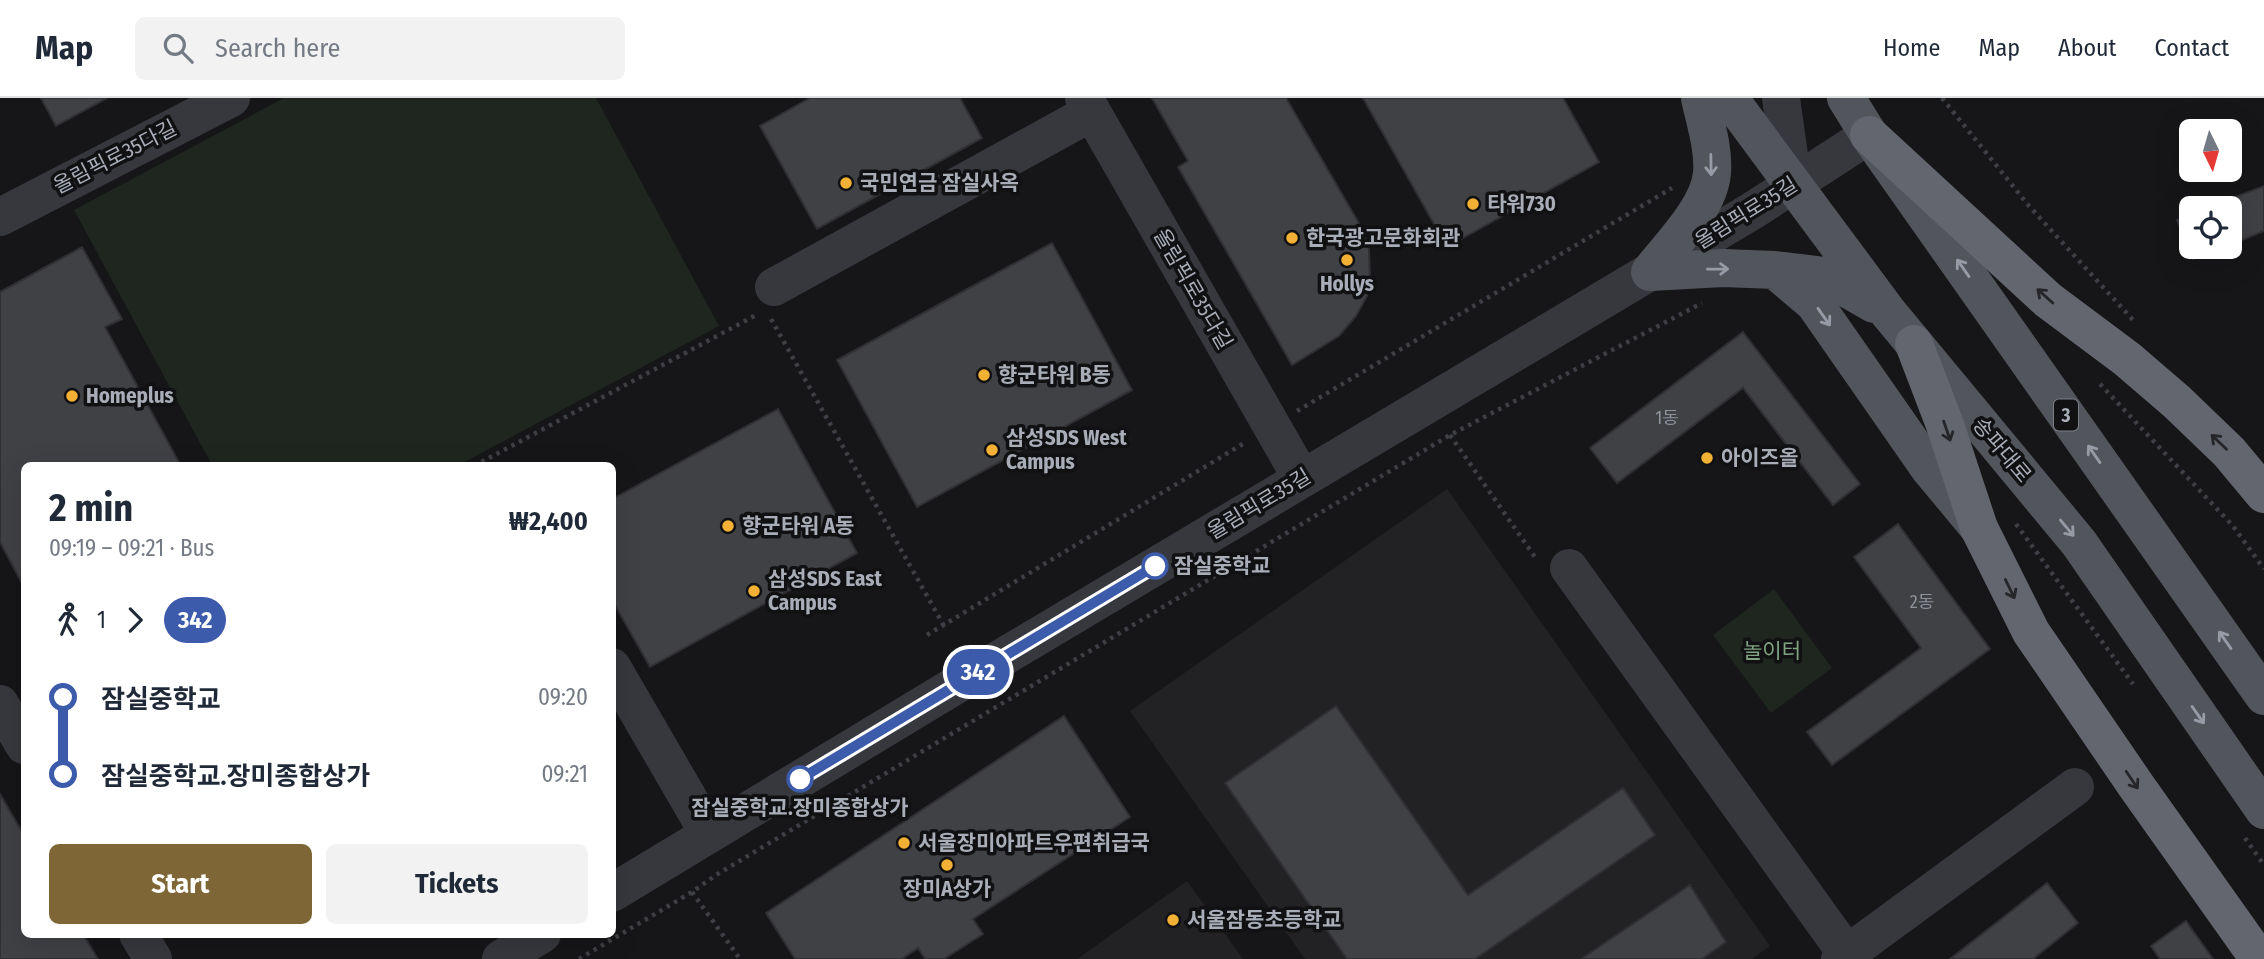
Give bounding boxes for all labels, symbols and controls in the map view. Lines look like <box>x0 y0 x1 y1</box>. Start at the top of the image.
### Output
search box <box>135 17 625 80</box>
text: Map <box>35 28 93 68</box>
icon: search <box>159 29 197 67</box>
text: Search here <box>215 33 340 64</box>
text: Home <box>1883 34 1940 62</box>
text: Map <box>1978 34 2020 62</box>
text: About <box>2058 34 2116 62</box>
text: Contact <box>2154 34 2229 62</box>
street label: 올림픽로35다길 <box>49 115 181 199</box>
north arrow <box>2179 119 2242 182</box>
map controls <box>2179 119 2242 259</box>
one-way arrow <box>1704 153 1718 176</box>
place label: 국민연금 잠실사옥 <box>860 170 1019 196</box>
street label: 올림픽로35길 <box>1690 171 1802 255</box>
marker: 국민연금 잠실사옥 <box>838 175 854 191</box>
place label: 타워730 <box>1487 191 1556 217</box>
marker: 타워730 <box>1465 196 1481 212</box>
button: locate <box>2179 196 2242 259</box>
street label: 올림픽로35다길 <box>1148 224 1238 354</box>
place label: 한국광고문화회관 <box>1306 225 1461 251</box>
marker: 한국광고문화회관 <box>1284 230 1300 246</box>
marker: Hollys <box>1339 252 1355 268</box>
one-way arrow <box>1956 259 1970 278</box>
one-way arrow <box>1706 262 1729 276</box>
place label: Hollys <box>1320 271 1374 297</box>
one-way arrow <box>2036 288 2054 304</box>
one-way arrow <box>1817 307 1831 326</box>
place label: 향군타워 B동 <box>998 362 1111 388</box>
marker: 향군타워 B동 <box>976 367 992 383</box>
place label: Homeplus <box>86 383 174 409</box>
marker: Homeplus <box>64 388 80 404</box>
road number: 3 <box>2054 400 2078 430</box>
house number: 1동 <box>1655 407 1679 429</box>
street label: 송파대로 <box>1967 412 2037 488</box>
one-way arrow <box>1942 420 1954 442</box>
place label: 삼성SDS West Campus <box>1006 425 1127 475</box>
one-way arrow <box>2211 434 2228 451</box>
marker: 삼성SDS West Campus <box>984 442 1000 458</box>
place label: 아이즈올 <box>1721 445 1798 471</box>
one-way arrow <box>2087 445 2101 464</box>
marker: 아이즈올 <box>1699 450 1715 466</box>
street label: 올림픽로35길 <box>1203 463 1315 545</box>
text: 2 min <box>49 485 133 531</box>
text: ₩2,400 <box>509 506 588 537</box>
place label: 향군타워 A동 <box>742 513 854 539</box>
marker: 향군타워 A동 <box>720 518 736 534</box>
one-way arrow <box>2059 519 2075 537</box>
text: 09:19 – 09:21 · Bus <box>49 534 214 562</box>
marker: 잠실중학교 <box>1142 553 1168 579</box>
place label: 잠실중학교 <box>1174 553 1271 579</box>
place label: 삼성SDS East Campus <box>768 566 883 616</box>
one-way arrow <box>2003 578 2017 599</box>
marker: 삼성SDS East Campus <box>746 583 762 599</box>
house number: 2동 <box>1910 591 1934 613</box>
icon: walk <box>49 601 87 639</box>
icon: forward <box>116 601 154 639</box>
text: 1 <box>97 606 106 634</box>
text: 342 <box>178 606 212 634</box>
one-way arrow <box>2218 631 2232 651</box>
park label: 놀이터 <box>1743 638 1801 664</box>
line badge: 342 <box>938 649 1018 695</box>
text: 342 <box>961 658 995 686</box>
text: 09:20 <box>538 683 588 711</box>
text: 잠실중학교 <box>101 684 221 715</box>
one-way arrow <box>2191 705 2205 724</box>
text: 09:21 <box>542 760 588 788</box>
text: 잠실중학교.장미종합상가 <box>101 761 370 792</box>
marker: 잠실중학교.장미종합상가 <box>787 766 813 792</box>
one-way arrow <box>2125 770 2139 789</box>
place label: 잠실중학교.장미종합상가 <box>691 795 909 821</box>
place label: 서울장미아파트우편취급국 <box>918 830 1150 856</box>
marker: 서울장미아파트우편취급국 <box>896 835 912 851</box>
button: Start <box>49 844 312 924</box>
button: Tickets <box>326 844 588 924</box>
marker: 장미A상가 <box>939 857 955 873</box>
place label: 장미A상가 <box>903 876 991 902</box>
place label: 서울잠동초등학교 <box>1187 907 1342 933</box>
marker: 서울잠동초등학교 <box>1165 912 1181 928</box>

